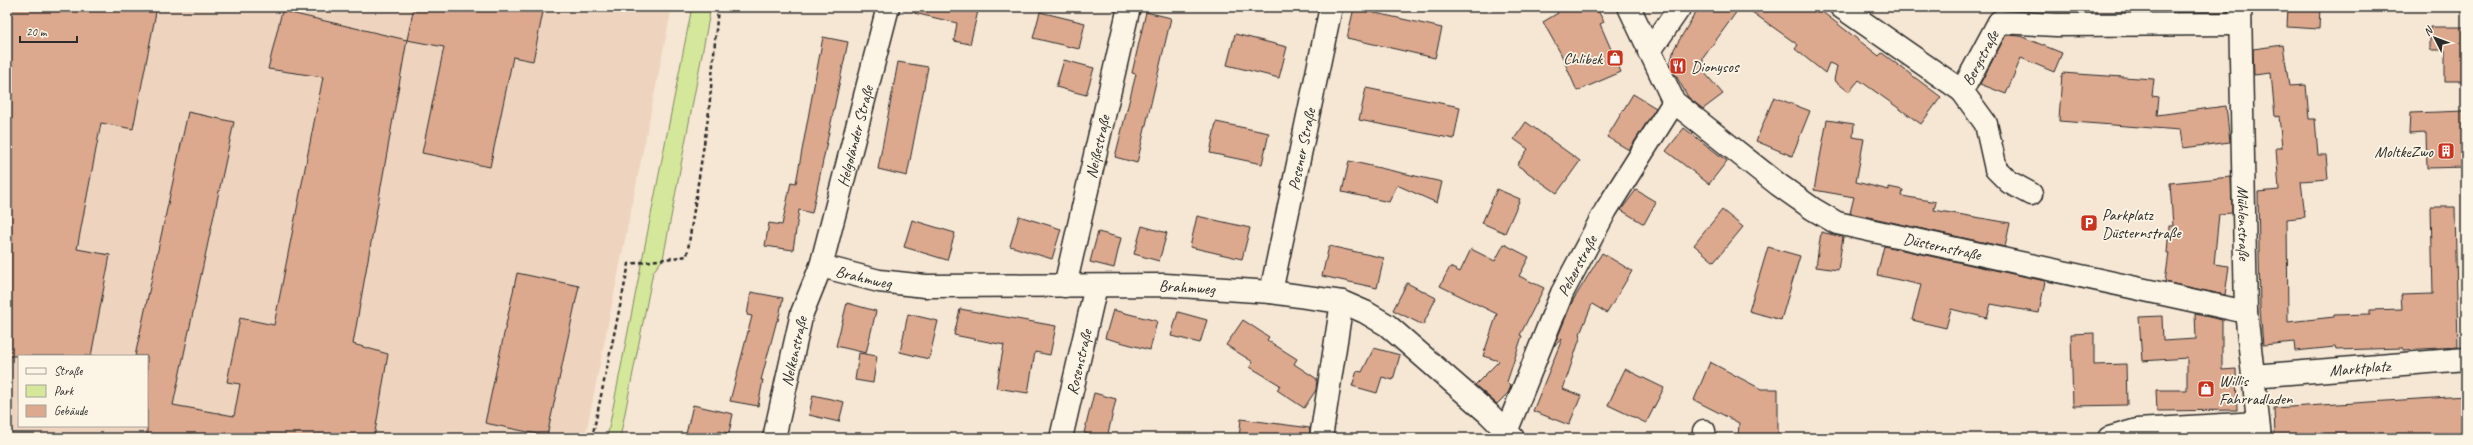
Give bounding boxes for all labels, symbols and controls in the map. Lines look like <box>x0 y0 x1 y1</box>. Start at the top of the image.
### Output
scale bar <box>20 18 77 44</box>
north arrow <box>2415 18 2455 58</box>
text: N <box>2420 22 2437 39</box>
text: 20 m <box>26 24 48 40</box>
street label: Bergstraße <box>1958 26 2004 89</box>
shop icon: Chlibek <box>1605 48 1625 68</box>
place label: Chlibek <box>1563 49 1603 69</box>
restaurant icon: Dionysos <box>1668 56 1688 76</box>
place label: Dionysos <box>1691 57 1740 77</box>
street label: Helgoländer Straße <box>833 82 879 189</box>
street label: Posener Straße <box>1284 105 1321 192</box>
street label: Neißestraße <box>1081 112 1115 180</box>
building icon: MoltkeZwo <box>2436 141 2456 161</box>
place label: MoltkeZwo <box>2375 142 2434 162</box>
street label: Mühlenstraße <box>2233 186 2254 262</box>
place label: Parkplatz Düsternstraße <box>2102 205 2182 243</box>
parking icon: Parkplatz Düsternstraße <box>2079 213 2099 233</box>
street label: Düsternstraße <box>1901 229 1984 265</box>
street label: Pelzerstraße <box>1553 231 1603 300</box>
street label: Brahmweg <box>834 261 894 293</box>
street label: Brahmweg <box>1159 276 1217 299</box>
street label: Nelkenstraße <box>777 313 812 388</box>
street label: Rosenstraße <box>1062 326 1097 397</box>
legend <box>18 355 148 427</box>
street label: Marktplatz <box>2329 356 2393 381</box>
text: Straße <box>54 363 83 379</box>
place label: Willis Fahrradladen <box>2219 371 2293 409</box>
shop icon: Willis Fahrradladen <box>2196 379 2216 399</box>
text: Park <box>54 383 75 399</box>
text: Gebäude <box>54 403 88 419</box>

